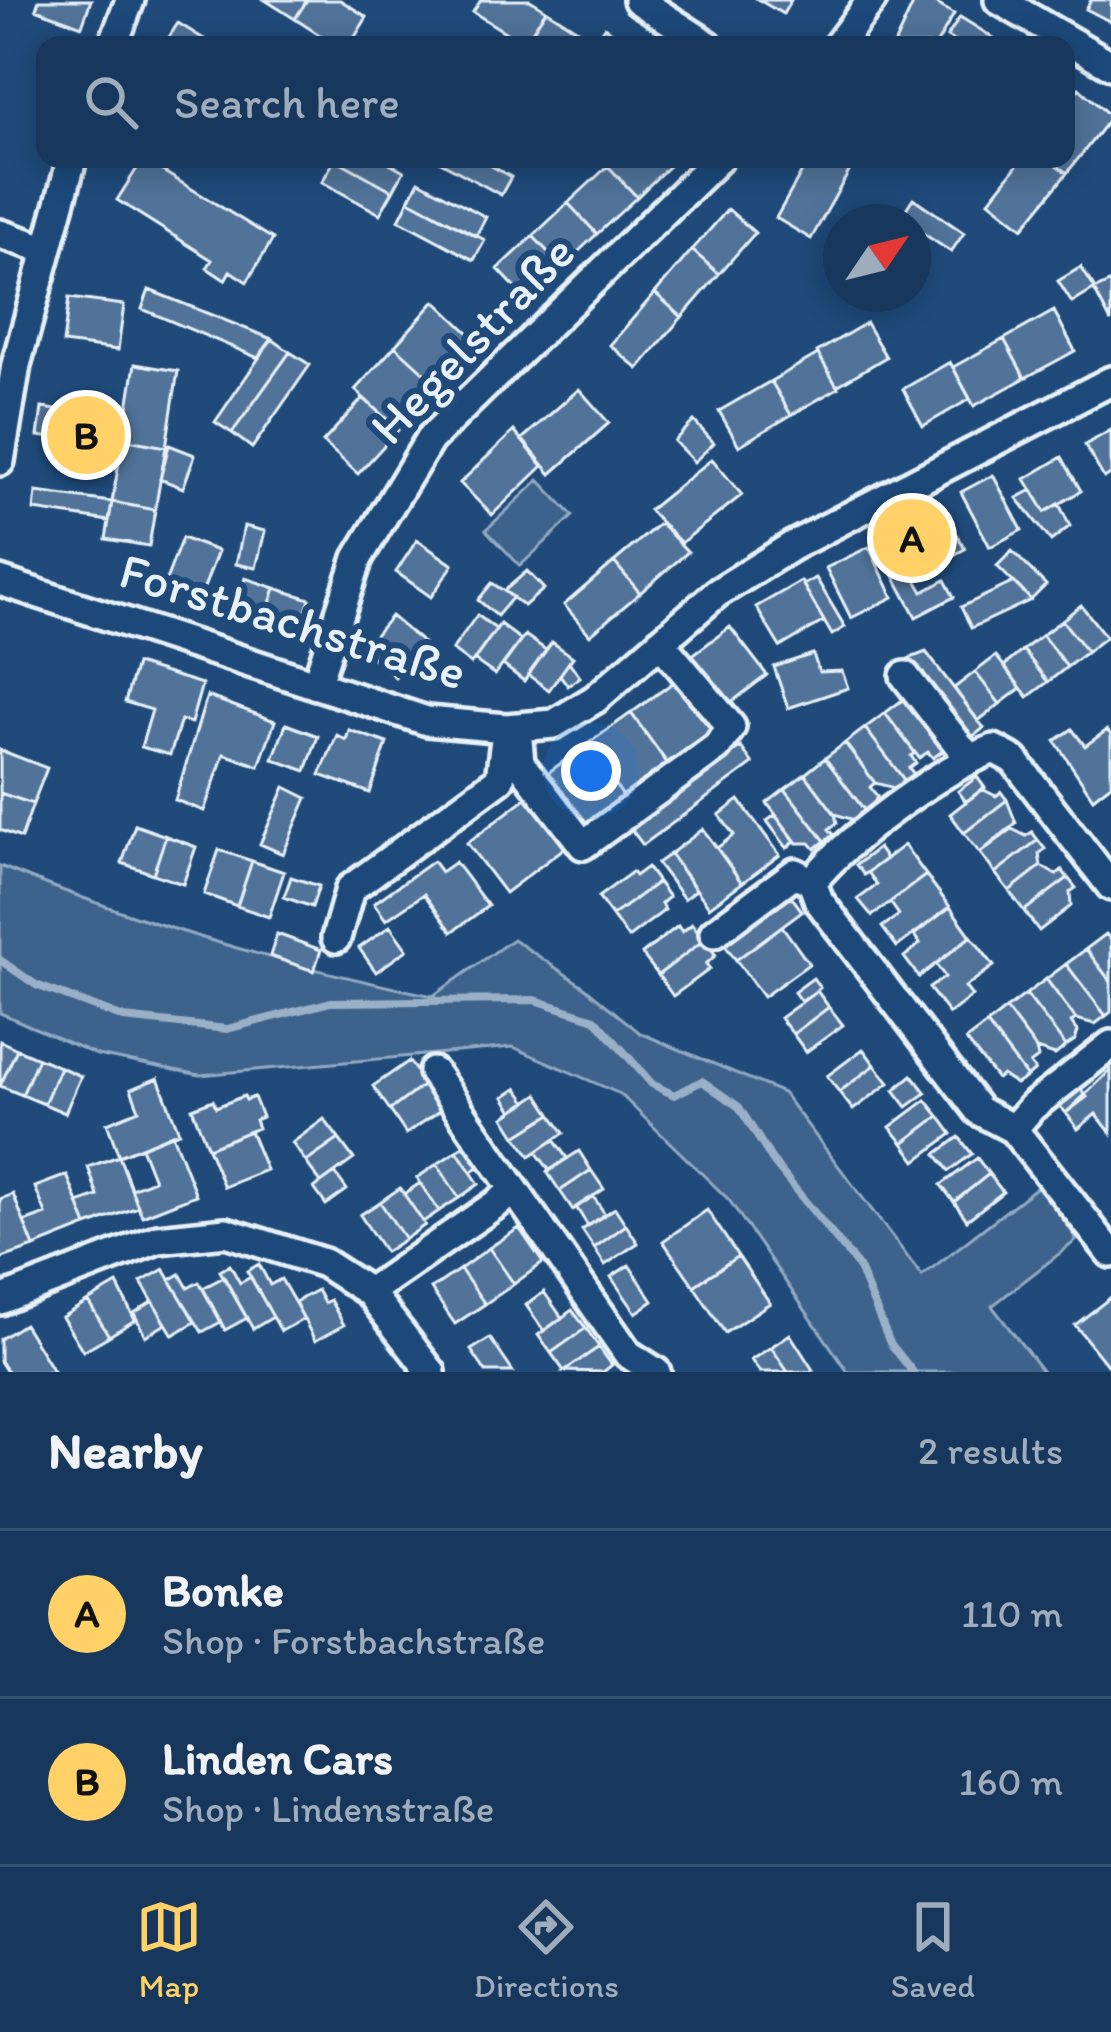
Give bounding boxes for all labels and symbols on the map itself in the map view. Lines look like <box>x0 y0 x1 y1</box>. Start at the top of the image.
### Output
north arrow <box>823 204 931 312</box>
street label: Hegelstraße <box>357 221 587 457</box>
pin: B <box>47 390 125 480</box>
pin: A <box>873 493 951 583</box>
street label: Forstbachstraße <box>113 539 473 703</box>
your location <box>561 741 621 801</box>

